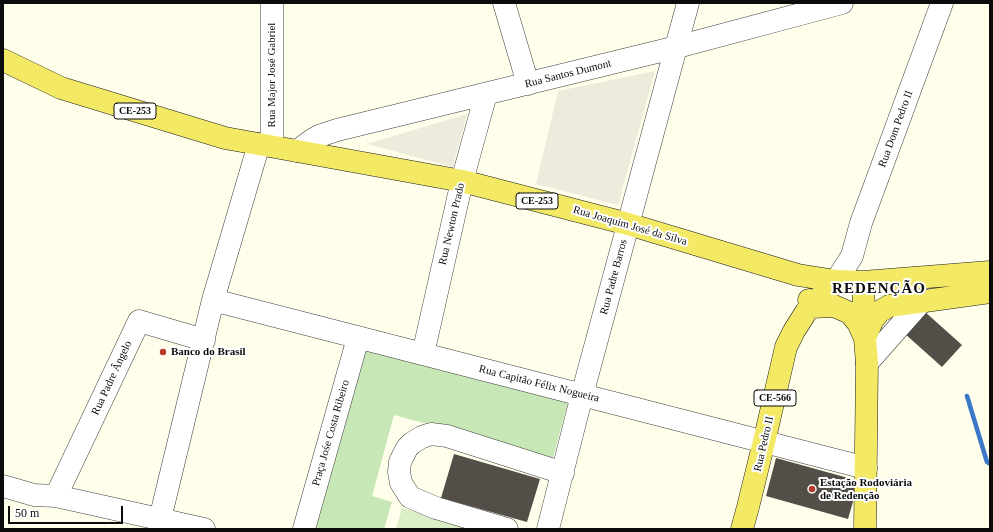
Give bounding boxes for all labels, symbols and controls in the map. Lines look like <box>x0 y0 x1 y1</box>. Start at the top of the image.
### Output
street label: Rua Major José Gabriel <box>265 23 279 127</box>
street label: Rua Santos Dumont <box>523 57 613 91</box>
street label: Rua Dom Pedro II <box>876 89 916 169</box>
road number: CE-253 <box>114 103 156 119</box>
street label: Rua Newton Prado <box>436 182 468 266</box>
road number: CE-253 <box>516 193 558 209</box>
street label: Rua Joaquim José da Silva <box>571 203 689 249</box>
street label: Rua Padre Barros <box>598 238 630 316</box>
district label: REDENÇÃO <box>832 280 926 298</box>
street label: Rua Padre Ângelo <box>89 339 135 417</box>
place label: Banco do Brasil <box>171 345 246 359</box>
marker: Banco do Brasil <box>158 347 168 357</box>
street label: Rua Capitão Félix Nogueira <box>477 363 601 405</box>
street label: Praça Jośe Costa Ribeiro <box>310 378 352 488</box>
road number: CE-566 <box>754 390 796 406</box>
street label: Rua Pedro II <box>751 415 777 473</box>
place label: Estação Rodoviária de Redenção <box>820 476 912 502</box>
marker: Estação Rodoviária de Redenção <box>807 484 817 494</box>
scale bar <box>10 498 125 524</box>
text: 50 m <box>15 506 39 520</box>

